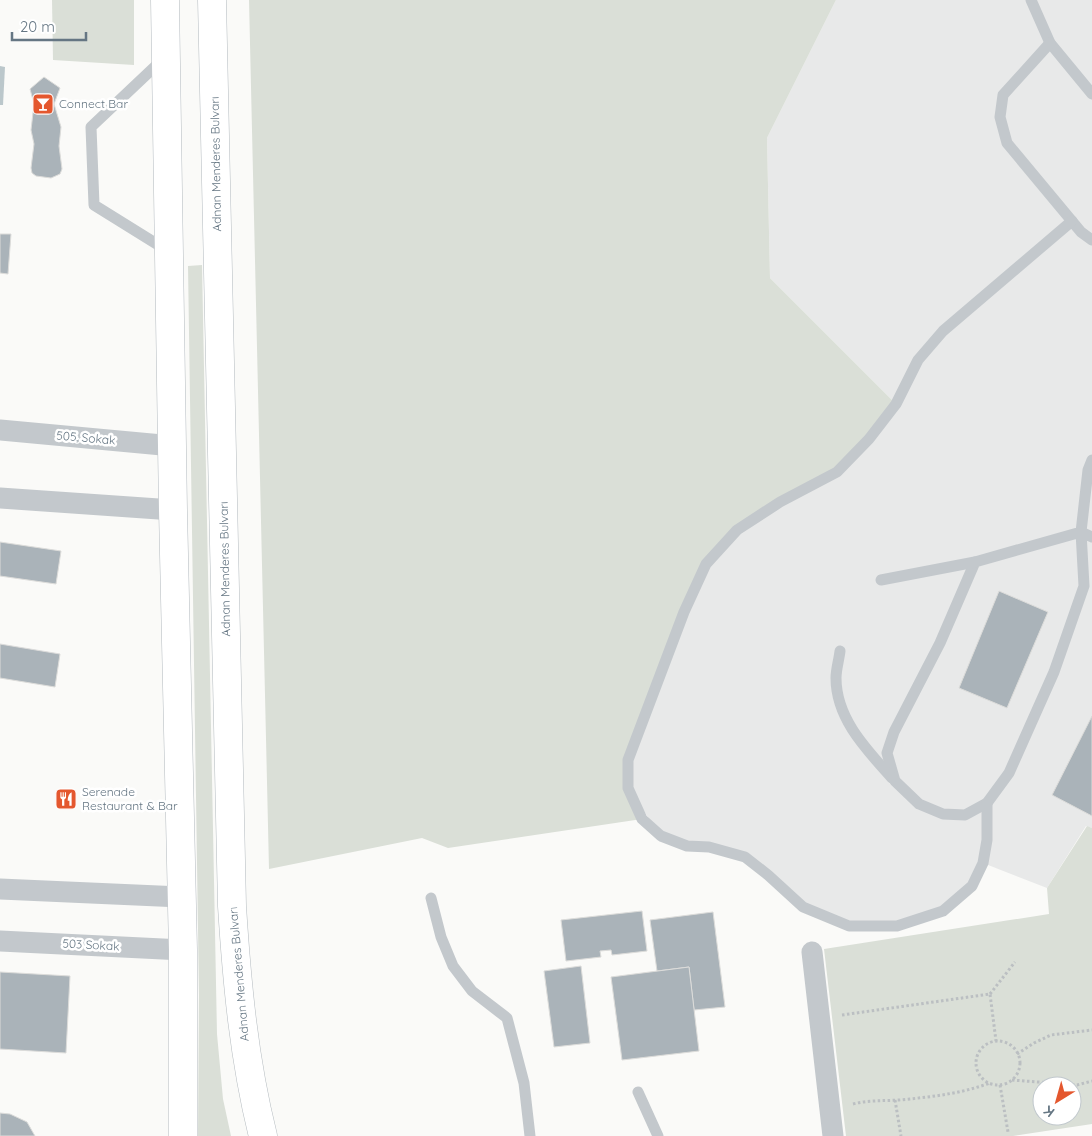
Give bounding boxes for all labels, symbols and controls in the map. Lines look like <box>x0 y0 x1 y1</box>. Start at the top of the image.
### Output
scale bar <box>12 10 86 42</box>
text: 20 m <box>20 17 55 36</box>
bar icon: Connect Bar <box>31 92 55 116</box>
place label: Connect Bar <box>59 96 128 111</box>
street label: Adnan Menderes Bulvarı <box>207 96 224 232</box>
street label: 505. Sokak <box>56 427 116 448</box>
street label: Adnan Menderes Bulvarı <box>216 501 233 637</box>
place label: Serenade Restaurant & Bar <box>82 784 178 813</box>
restaurant icon: Serenade Restaurant & Bar <box>54 787 78 811</box>
street label: Adnan Menderes Bulvarı <box>225 906 252 1042</box>
street label: 503 Sokak <box>62 936 120 953</box>
north arrow <box>1032 1076 1082 1126</box>
text: K <box>1040 1101 1058 1121</box>

